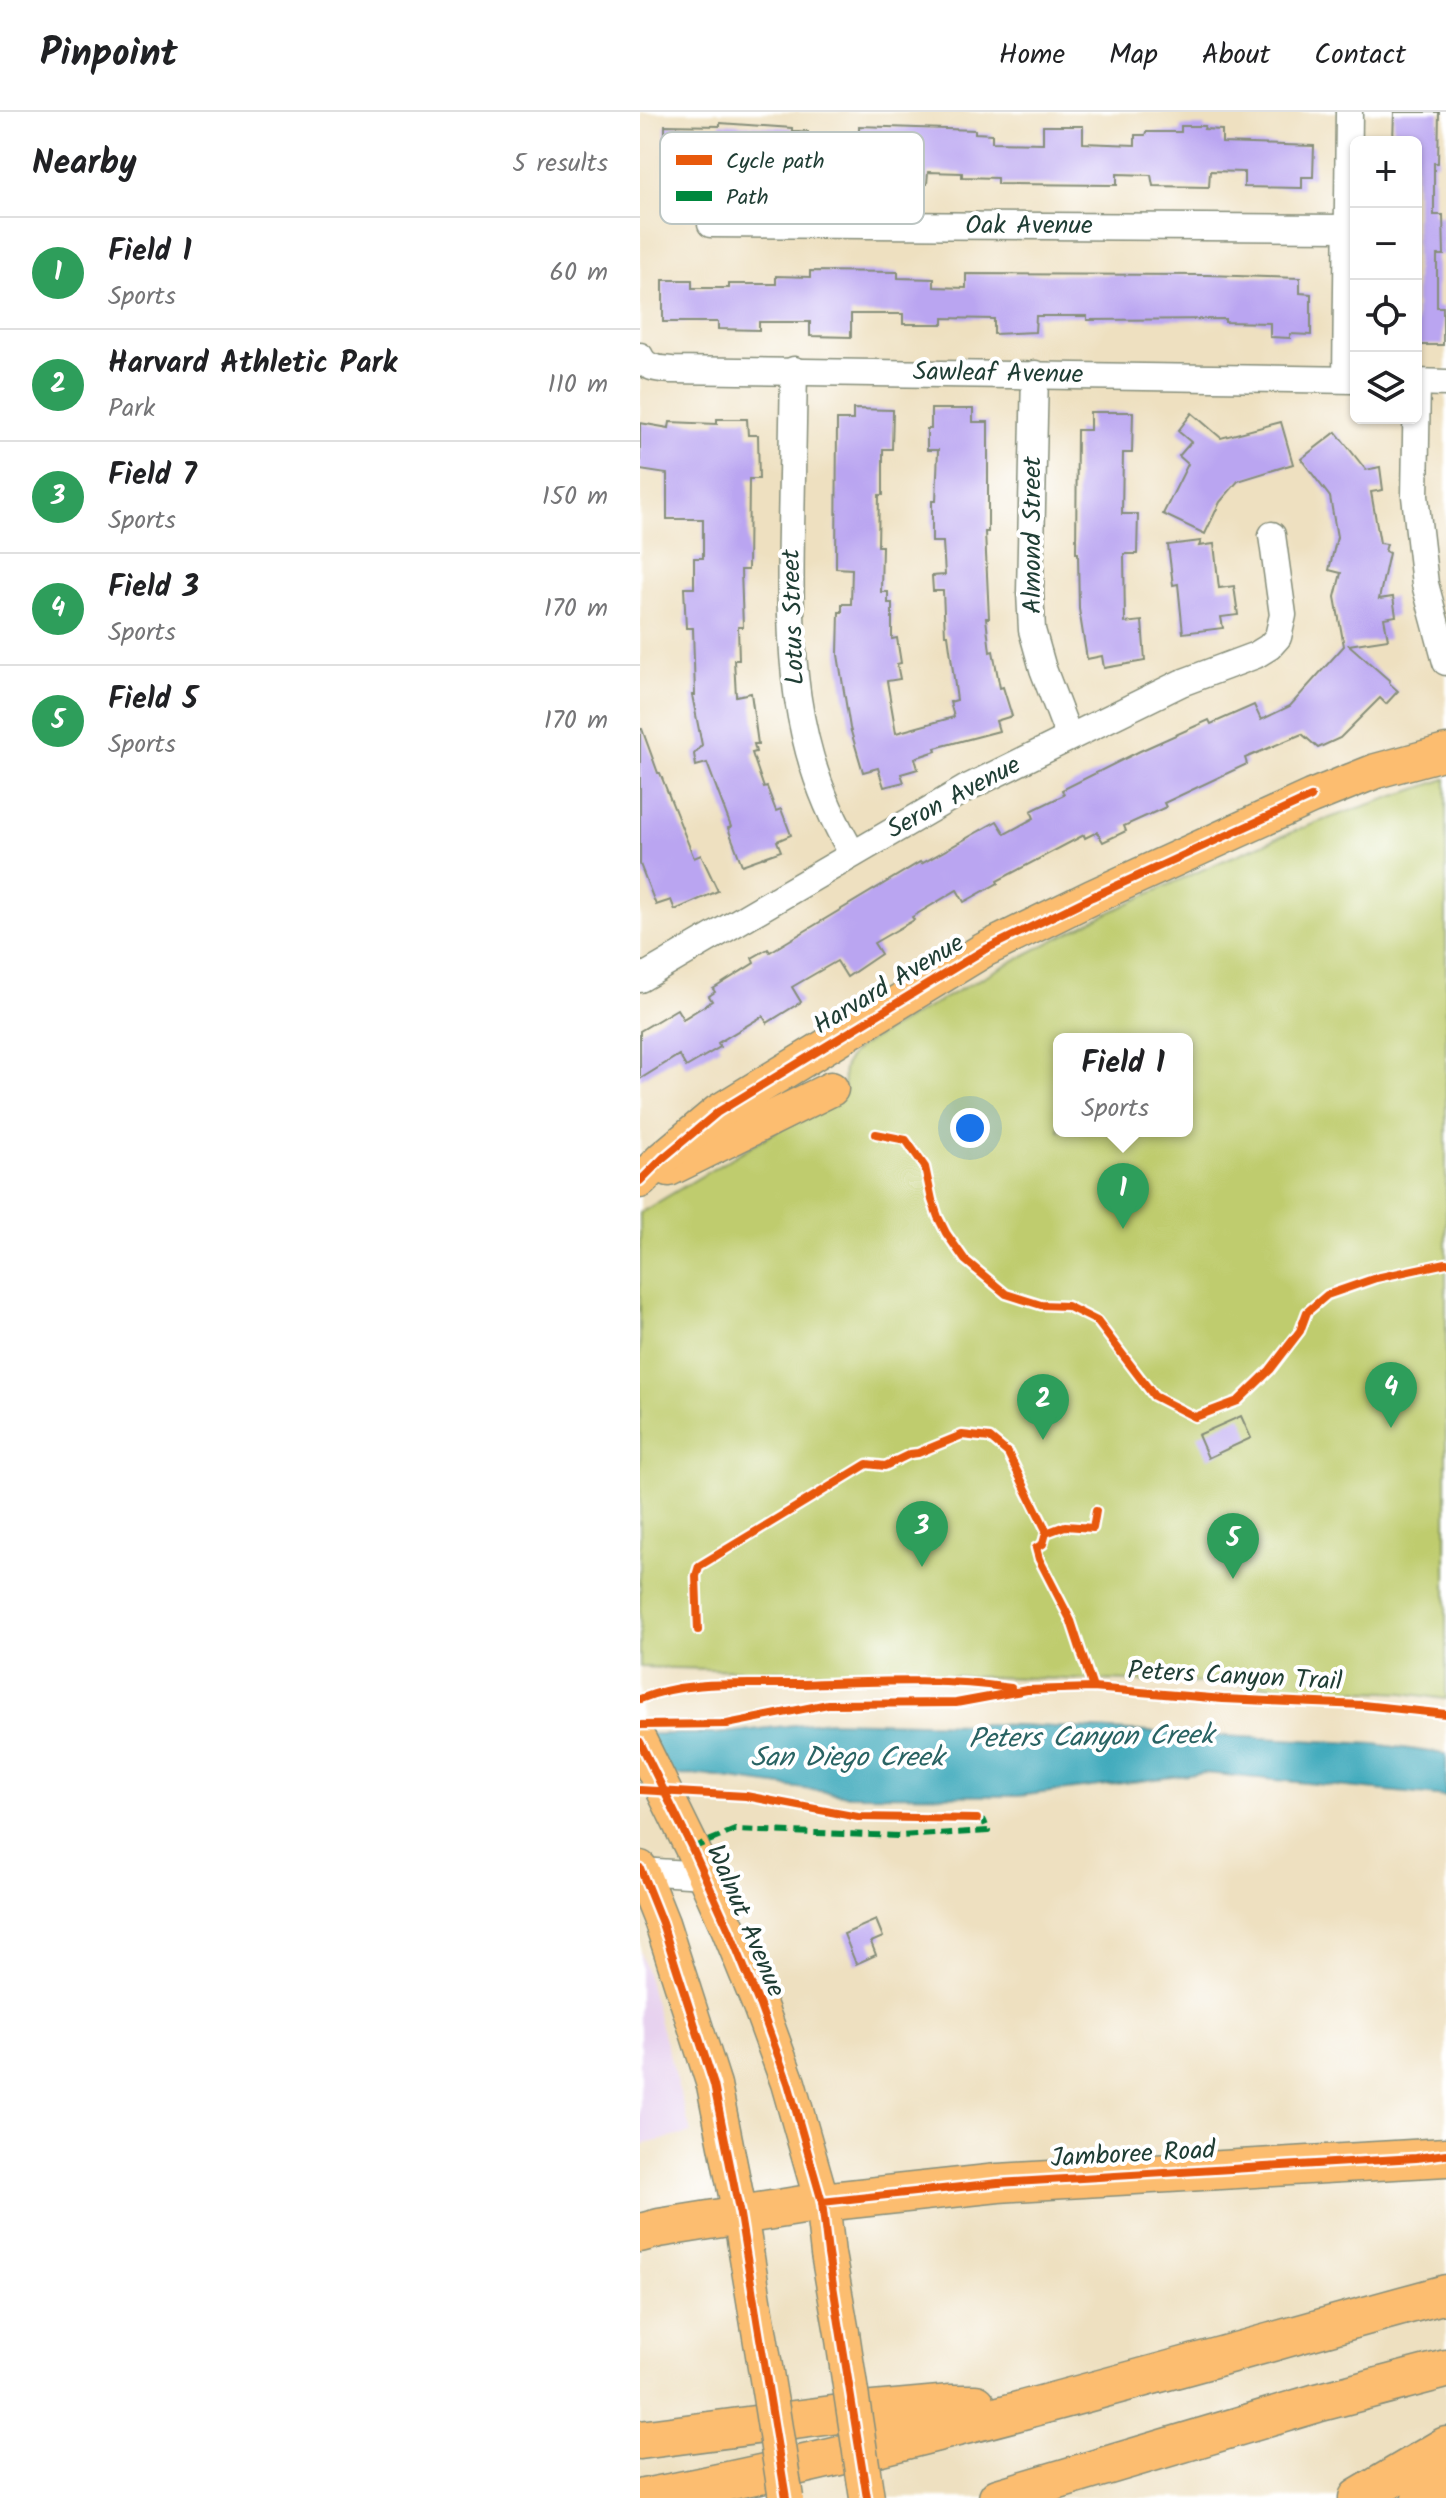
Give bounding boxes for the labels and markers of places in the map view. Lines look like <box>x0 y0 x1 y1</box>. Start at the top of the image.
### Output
pin: 1 <box>1097 1163 1149 1229</box>
pin: 4 <box>1365 1362 1417 1428</box>
pin: 2 <box>1017 1374 1069 1440</box>
pin: 3 <box>896 1501 948 1567</box>
pin: 5 <box>1207 1513 1259 1579</box>

